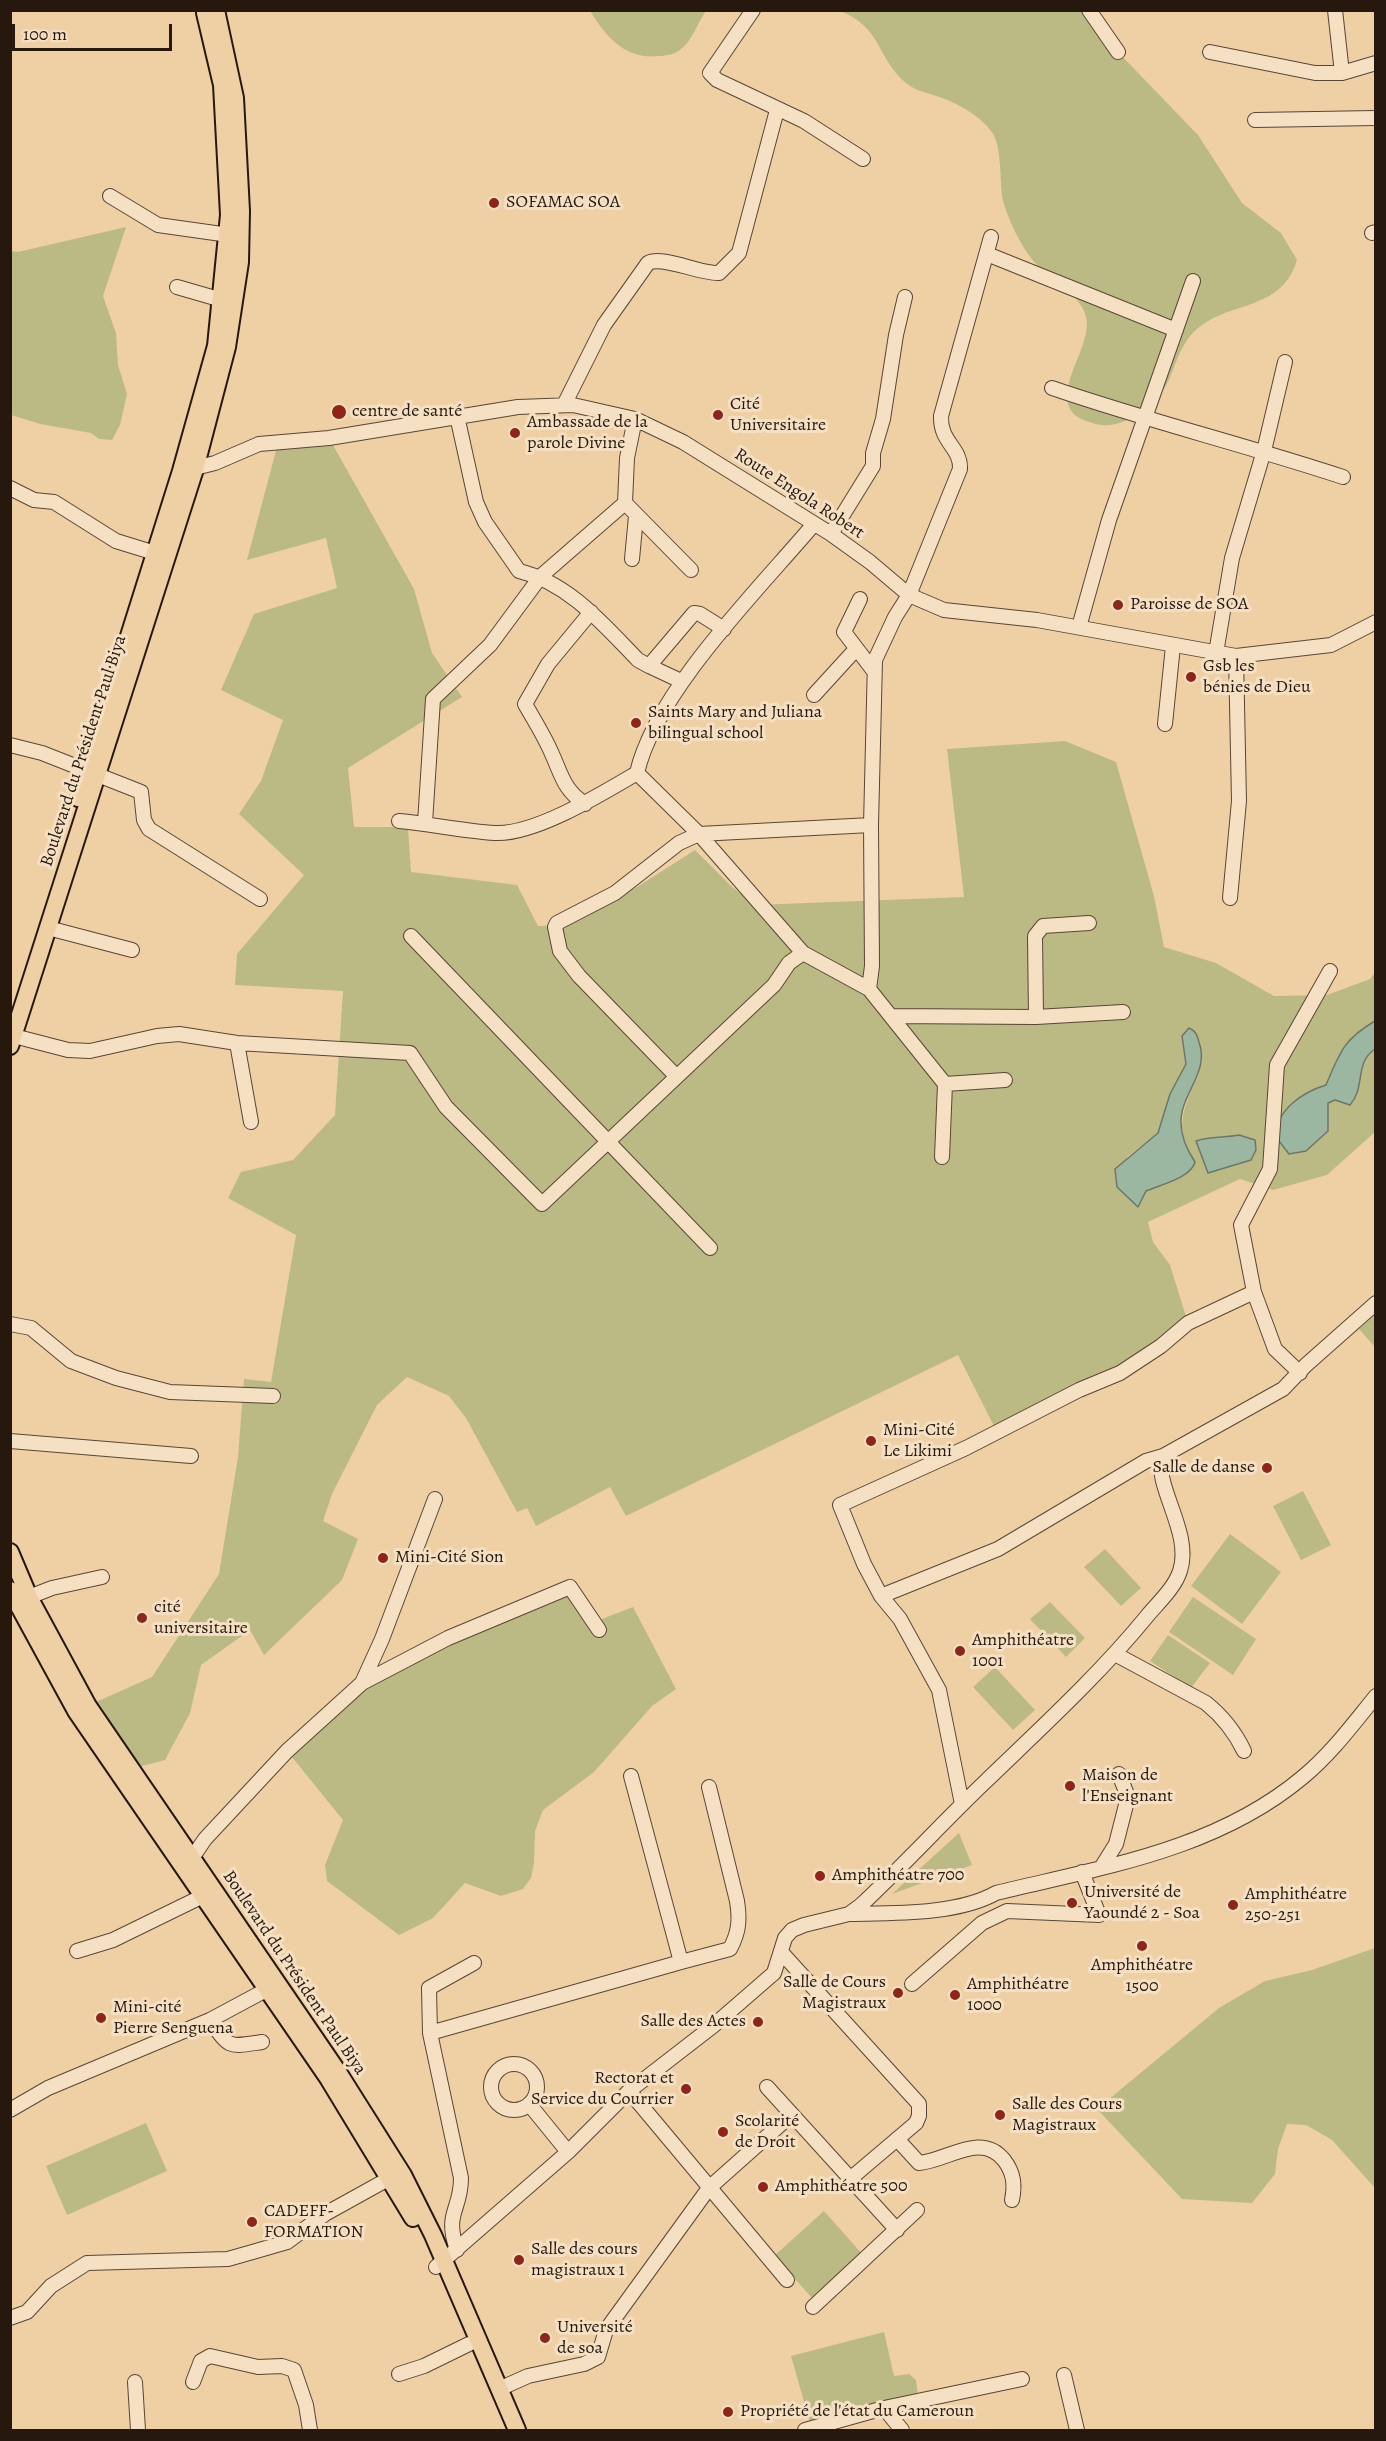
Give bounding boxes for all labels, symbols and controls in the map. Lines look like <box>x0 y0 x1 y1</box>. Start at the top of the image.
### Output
scale bar <box>15 12 176 50</box>
text: 100 m <box>23 22 67 46</box>
place label: SOFAMAC SOA <box>506 192 620 214</box>
marker: SOFAMAC SOA <box>487 196 501 210</box>
place label: Cité Universitaire <box>730 394 826 436</box>
place label: centre de santé <box>352 401 462 423</box>
marker: centre de santé <box>330 403 348 421</box>
marker: Cité Universitaire <box>711 408 725 422</box>
place label: Ambassade de la parole Divine <box>527 412 648 454</box>
marker: Ambassade de la parole Divine <box>508 426 522 440</box>
street label: Route Engola Robert <box>730 444 868 544</box>
place label: Paroisse de SOA <box>1130 594 1248 616</box>
marker: Paroisse de SOA <box>1111 598 1125 612</box>
street label: Boulevard du Président Paul Biya <box>36 633 132 869</box>
place label: Gsb les bénies de Dieu <box>1203 656 1311 698</box>
marker: Gsb les bénies de Dieu <box>1184 670 1198 684</box>
place label: Saints Mary and Juliana bilingual school <box>648 702 822 744</box>
marker: Saints Mary and Juliana bilingual school <box>629 716 643 730</box>
place label: Mini-Cité Le Likimi <box>883 1420 955 1462</box>
marker: Mini-Cité Le Likimi <box>864 1434 878 1448</box>
place label: Salle de danse <box>1153 1457 1255 1479</box>
marker: Salle de danse <box>1260 1461 1274 1475</box>
place label: Mini-Cité Sion <box>395 1547 504 1569</box>
marker: Mini-Cité Sion <box>376 1551 390 1565</box>
place label: cité universitaire <box>154 1597 248 1640</box>
marker: cité universitaire <box>135 1611 149 1625</box>
place label: Amphithéatre 1001 <box>972 1630 1074 1672</box>
marker: Amphithéatre 1001 <box>953 1644 967 1658</box>
place label: Maison de l'Enseignant <box>1082 1765 1173 1808</box>
marker: Maison de l'Enseignant <box>1063 1779 1077 1793</box>
place label: Amphithéatre 700 <box>832 1865 964 1887</box>
street label: Boulevard du Président Paul Biya <box>217 1867 371 2079</box>
marker: Amphithéatre 700 <box>813 1869 827 1883</box>
place label: Université de Yaoundé 2 - Soa <box>1084 1882 1200 1924</box>
place label: Amphithéatre 250-251 <box>1245 1884 1347 1926</box>
marker: Université de Yaoundé 2 - Soa <box>1065 1896 1079 1910</box>
marker: Amphithéatre 250-251 <box>1226 1898 1240 1912</box>
marker: Amphithéatre 1500 <box>1135 1939 1149 1953</box>
place label: Amphithéatre 1500 <box>1091 1955 1193 1998</box>
place label: Salle de Cours Magistraux <box>783 1972 886 2014</box>
place label: Amphithéatre 1000 <box>967 1974 1069 2016</box>
marker: Salle de Cours Magistraux <box>891 1986 905 2000</box>
marker: Amphithéatre 1000 <box>948 1988 962 2002</box>
place label: Mini-cité Pierre Senguena <box>113 1997 233 2040</box>
marker: Mini-cité Pierre Senguena <box>94 2011 108 2025</box>
place label: Salle des Actes <box>640 2011 746 2033</box>
marker: Salle des Actes <box>751 2015 765 2029</box>
place label: Rectorat et Service du Courrier <box>531 2068 674 2110</box>
marker: Rectorat et Service du Courrier <box>679 2082 693 2096</box>
place label: Salle des Cours Magistraux <box>1012 2094 1122 2136</box>
marker: Salle des Cours Magistraux <box>993 2108 1007 2122</box>
place label: Scolarité de Droit <box>735 2111 799 2154</box>
marker: Scolarité de Droit <box>716 2125 730 2139</box>
place label: Amphithéatre 500 <box>775 2176 908 2198</box>
marker: Amphithéatre 500 <box>756 2180 770 2194</box>
place label: CADEFF- FORMATION <box>264 2201 364 2244</box>
marker: CADEFF- FORMATION <box>245 2215 259 2229</box>
place label: Salle des cours magistraux 1 <box>531 2239 638 2282</box>
marker: Salle des cours magistraux 1 <box>512 2253 526 2267</box>
place label: Université de soa <box>557 2317 633 2360</box>
marker: Université de soa <box>538 2331 552 2345</box>
place label: Propriété de l'état du Cameroun <box>740 2401 974 2423</box>
marker: Propriété de l'état du Cameroun <box>721 2405 735 2419</box>

